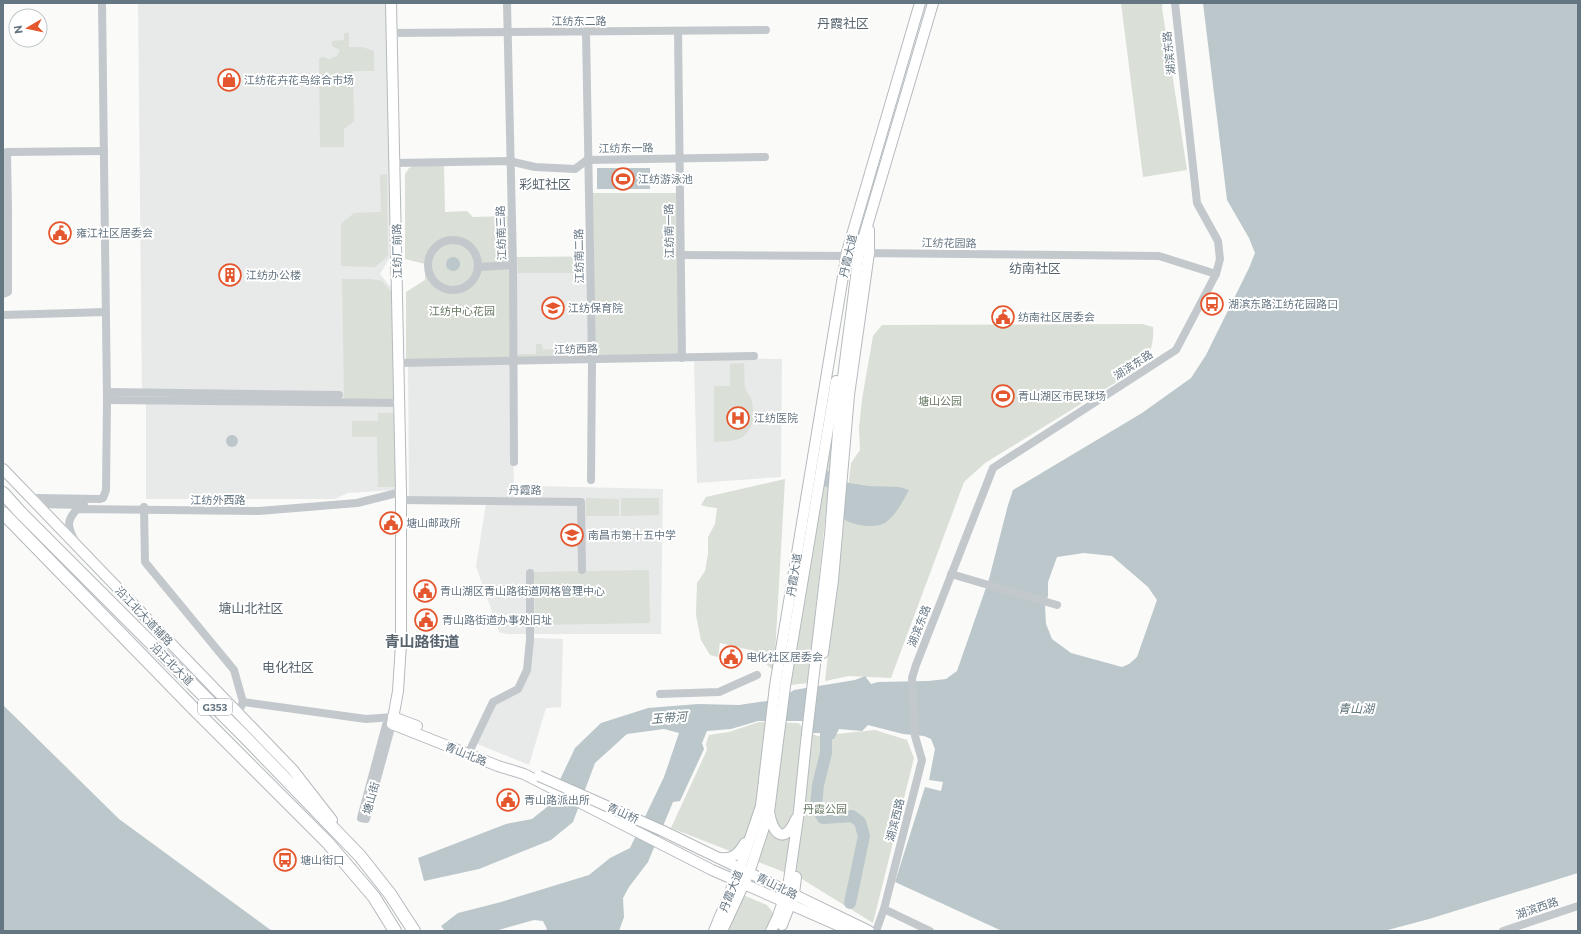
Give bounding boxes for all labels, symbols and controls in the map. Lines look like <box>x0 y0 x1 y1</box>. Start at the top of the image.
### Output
north arrow <box>8 8 48 48</box>
street label: 江纺东二路 <box>552 14 607 27</box>
district label: 丹霞社区 <box>817 15 869 31</box>
text: N <box>11 25 25 35</box>
street label: 湖滨东路 <box>1160 30 1177 76</box>
shop icon: 江纺花卉花鸟综合市场 <box>216 67 242 93</box>
place label: 江纺花卉花鸟综合市场 <box>244 73 354 86</box>
street label: 江纺东一路 <box>598 141 654 154</box>
sports icon: 江纺游泳池 <box>610 166 636 192</box>
place label: 江纺游泳池 <box>638 172 693 185</box>
district label: 彩虹社区 <box>519 176 571 192</box>
street label: 江纺南一路 <box>662 203 675 259</box>
street label: 江纺南三路 <box>493 205 508 261</box>
public building icon: 雍江社区居委会 <box>47 220 73 246</box>
street label: 江纺厂前路 <box>390 223 403 279</box>
place label: 雍江社区居委会 <box>76 226 153 239</box>
street label: 江纺南二路 <box>572 228 585 284</box>
street label: 丹霞大道 <box>836 233 859 279</box>
street label: 江纺花园路 <box>921 236 977 249</box>
district label: 纺南社区 <box>1009 260 1061 276</box>
building icon: 江纺办公楼 <box>217 262 243 288</box>
place label: 江纺办公楼 <box>246 268 301 281</box>
bus stop icon: 湖滨东路江纺花园路口 <box>1199 291 1225 317</box>
school or university icon: 江纺保育院 <box>540 295 566 321</box>
place label: 湖滨东路江纺花园路口 <box>1228 297 1338 310</box>
place label: 江纺保育院 <box>568 301 623 314</box>
park label: 江纺中心花园 <box>429 304 495 317</box>
public building icon: 纺南社区居委会 <box>990 304 1016 330</box>
place label: 纺南社区居委会 <box>1018 310 1095 323</box>
street label: 江纺西路 <box>554 342 598 355</box>
street label: 湖滨东路 <box>1111 347 1155 382</box>
sports icon: 青山湖区市民球场 <box>990 383 1016 409</box>
place label: 青山湖区市民球场 <box>1018 389 1106 402</box>
park label: 塘山公园 <box>918 394 962 407</box>
hospital icon: 江纺医院 <box>725 405 751 431</box>
place label: 江纺医院 <box>754 411 798 424</box>
street label: 丹霞路 <box>508 483 542 496</box>
street label: 江纺外西路 <box>191 493 246 506</box>
public building icon: 塘山邮政所 <box>378 510 404 536</box>
place label: 塘山邮政所 <box>406 516 461 529</box>
school or university icon: 南昌市第十五中学 <box>559 522 585 548</box>
place label: 南昌市第十五中学 <box>588 528 676 541</box>
street label: 丹霞大道 <box>784 552 803 598</box>
public building icon: 青山湖区青山路街道网格管理中心 <box>412 578 438 604</box>
street label: 沿江北大道辅路 <box>113 583 176 648</box>
place label: 青山湖区青山路街道网格管理中心 <box>440 584 605 597</box>
district label: 塘山北社区 <box>218 600 284 616</box>
street label: 湖滨东路 <box>905 603 932 649</box>
public building icon: 青山路街道办事处旧址 <box>413 607 439 633</box>
place label: 青山路街道办事处旧址 <box>442 613 552 626</box>
district label: 青山路街道 <box>384 632 460 650</box>
street label: 沿江北大道 <box>148 640 196 688</box>
public building icon: 电化社区居委会 <box>718 644 744 670</box>
place label: 电化社区居委会 <box>746 650 823 663</box>
district label: 电化社区 <box>262 659 314 675</box>
road number: G353 <box>198 699 232 715</box>
water label: 青山湖 <box>1338 701 1376 715</box>
water label: 玉带河 <box>650 709 689 725</box>
street label: 青山北路 <box>443 739 489 768</box>
street label: 塘山街 <box>360 780 381 816</box>
public building icon: 青山路派出所 <box>495 787 521 813</box>
place label: 青山路派出所 <box>524 793 590 806</box>
street label: 湖滨西路 <box>883 797 906 843</box>
street label: 青山桥 <box>605 800 641 825</box>
park label: 丹霞公园 <box>803 802 847 815</box>
bus stop icon: 塘山街口 <box>272 847 298 873</box>
place label: 塘山街口 <box>300 853 344 866</box>
street label: 丹霞大道 <box>716 868 745 914</box>
street label: 青山北路 <box>755 870 800 901</box>
street label: 湖滨西路 <box>1514 894 1560 921</box>

